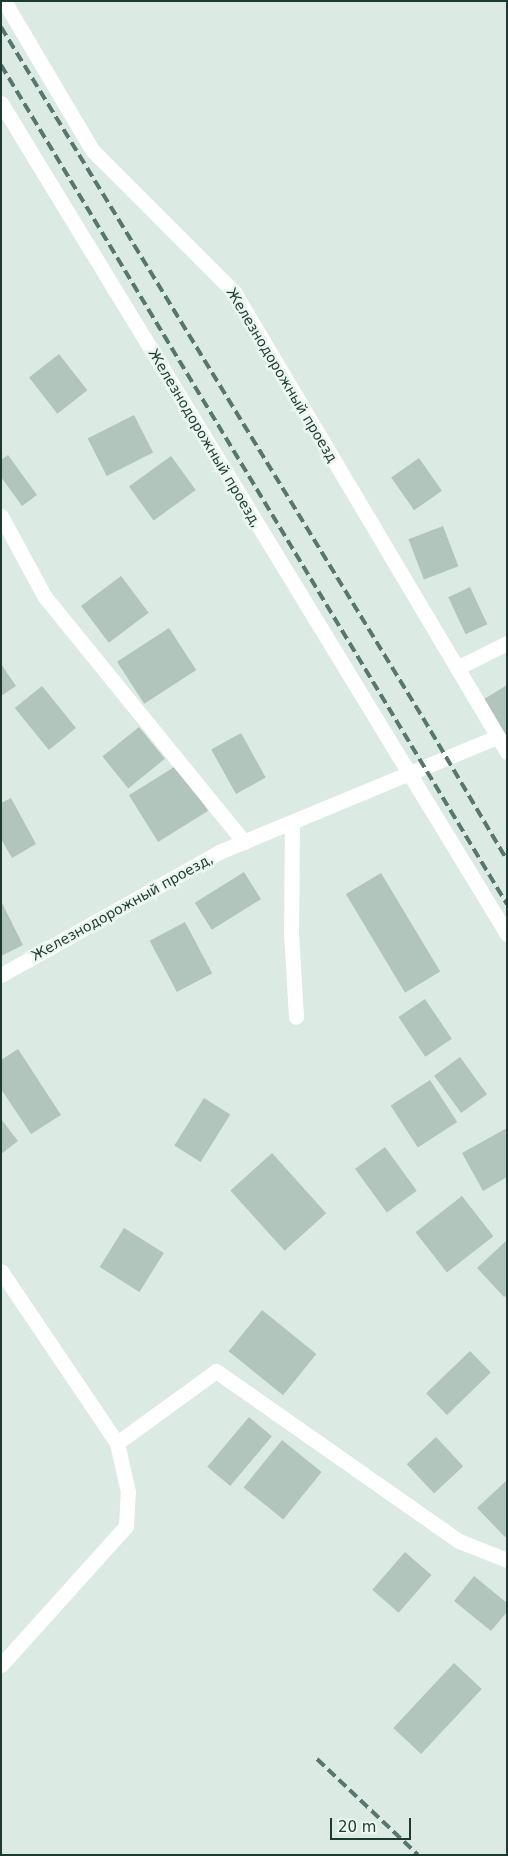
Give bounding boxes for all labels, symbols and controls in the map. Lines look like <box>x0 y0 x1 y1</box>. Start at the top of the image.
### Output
street label: Железнодорожный проезд <box>223 285 341 465</box>
street label: Железнодорожный проезд, <box>145 346 265 530</box>
street label: Железнодорожный проезд, <box>28 850 216 964</box>
scale bar <box>333 1808 414 1840</box>
text: 20 m <box>338 1818 376 1836</box>

